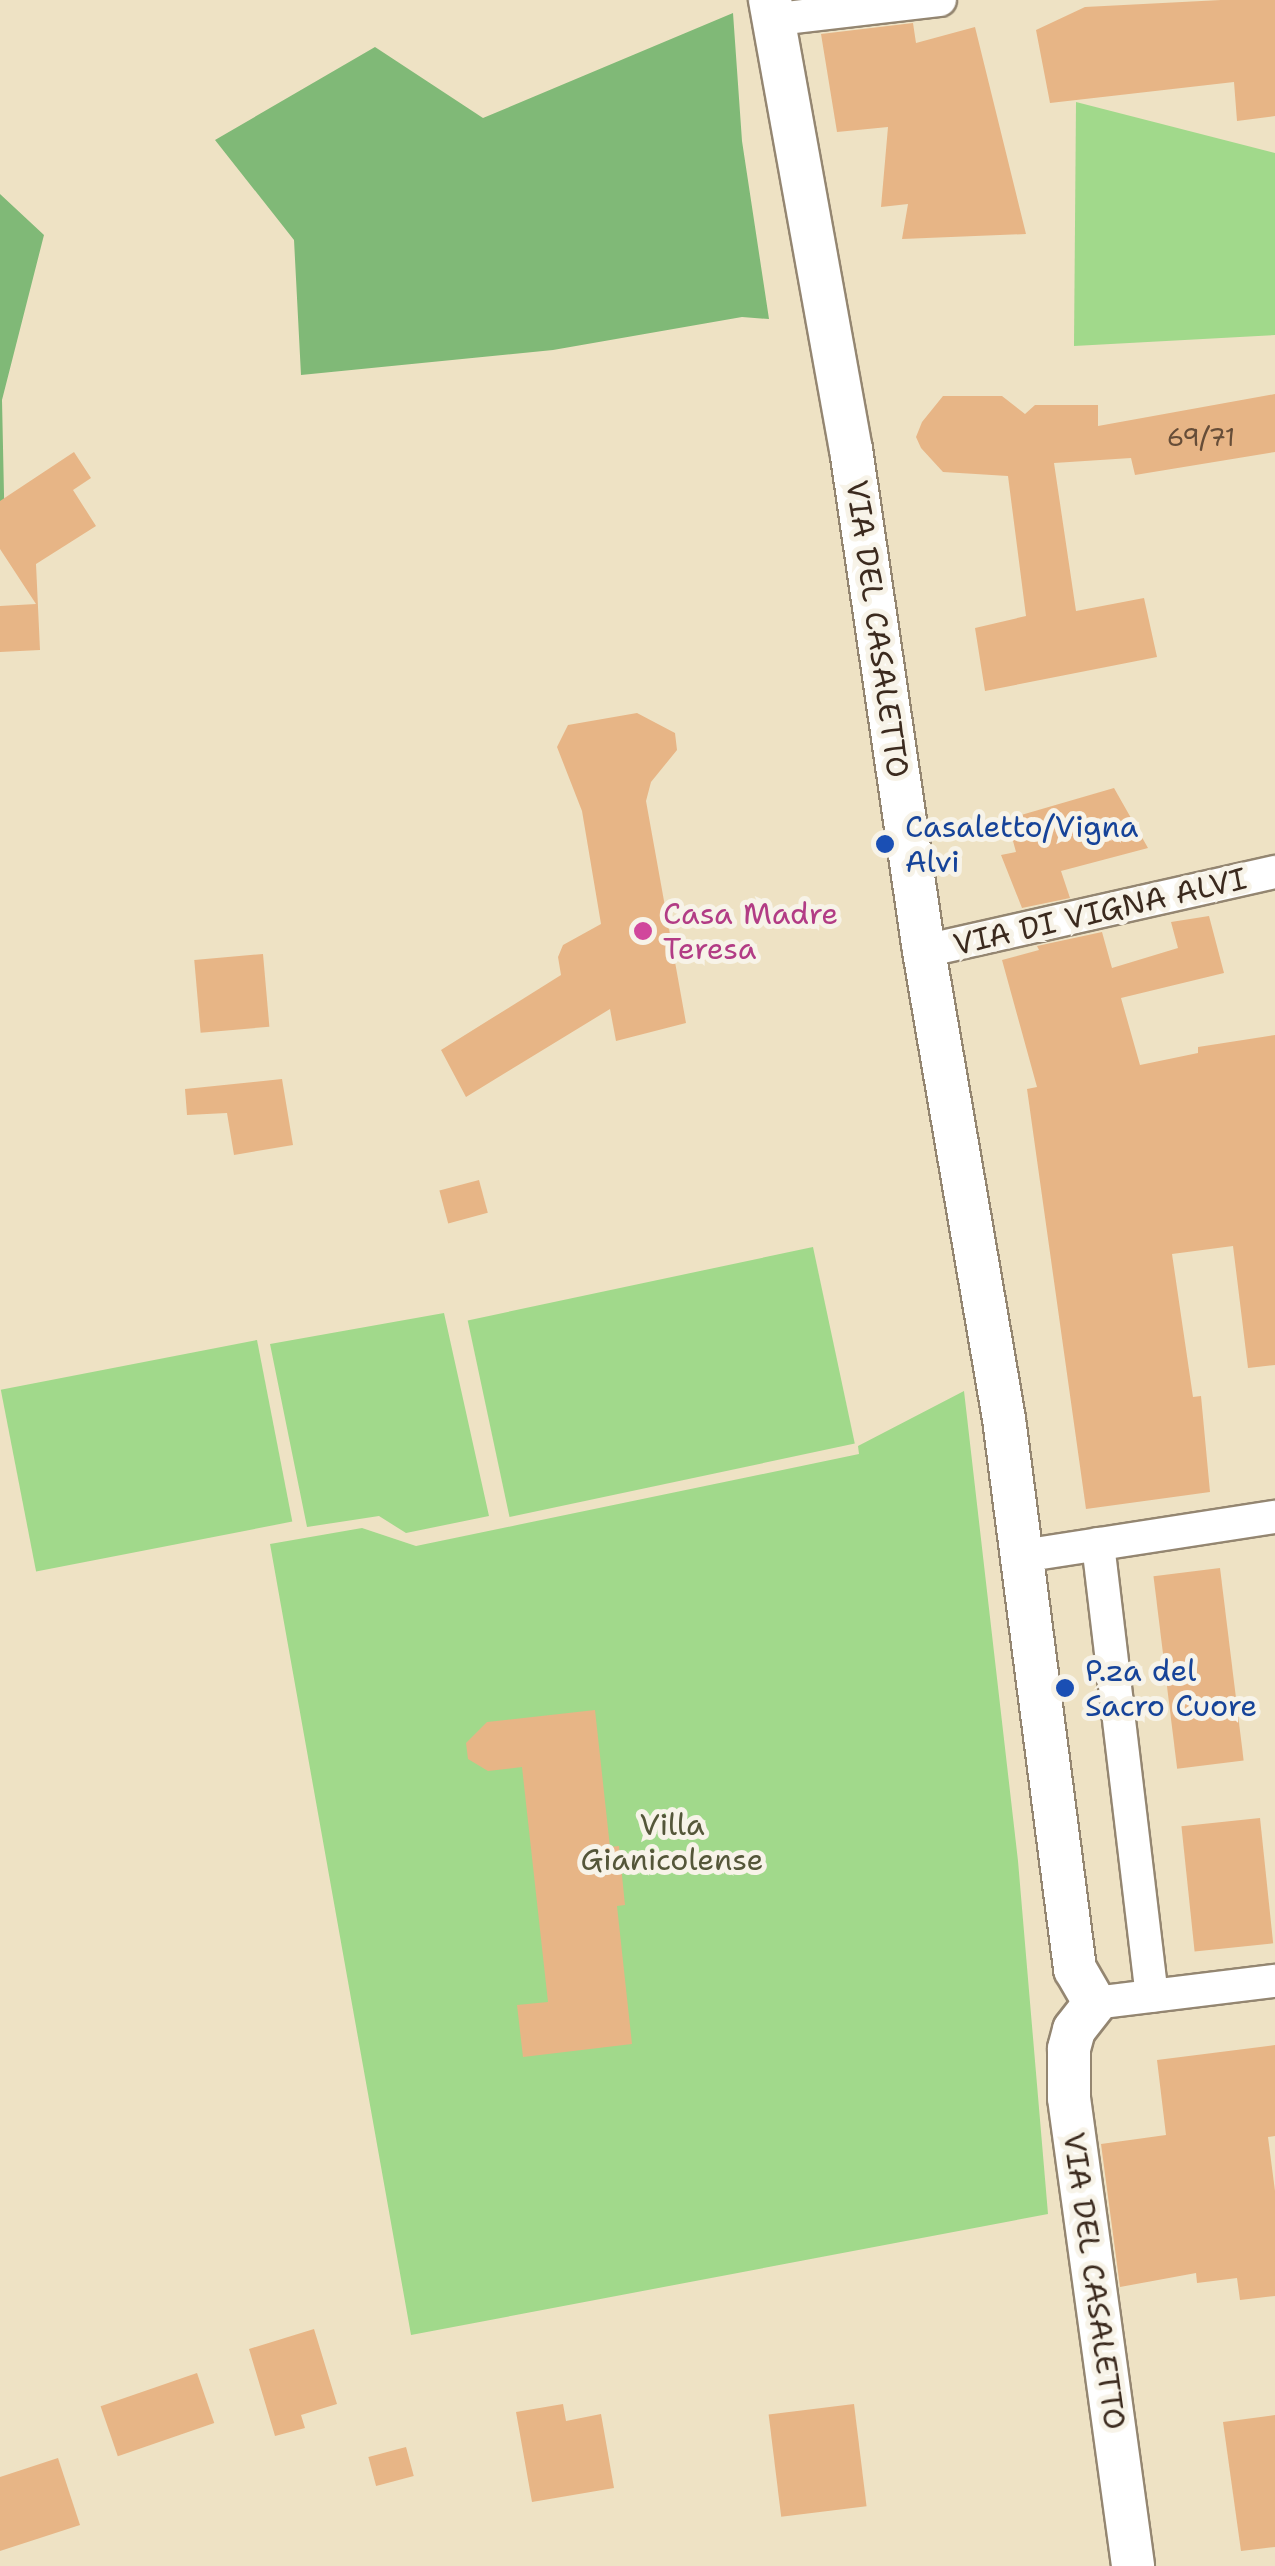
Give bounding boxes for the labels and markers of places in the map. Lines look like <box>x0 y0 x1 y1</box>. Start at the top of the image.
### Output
place label: Casaletto/Vigna Alvi <box>905 809 1139 880</box>
marker: Casaletto/Vigna Alvi <box>874 833 896 855</box>
place label: Casa Madre Teresa <box>663 896 838 966</box>
marker: Casa Madre Teresa <box>632 920 654 942</box>
place label: P.za del Sacro Cuore <box>1085 1653 1257 1724</box>
marker: P.za del Sacro Cuore <box>1054 1677 1076 1699</box>

